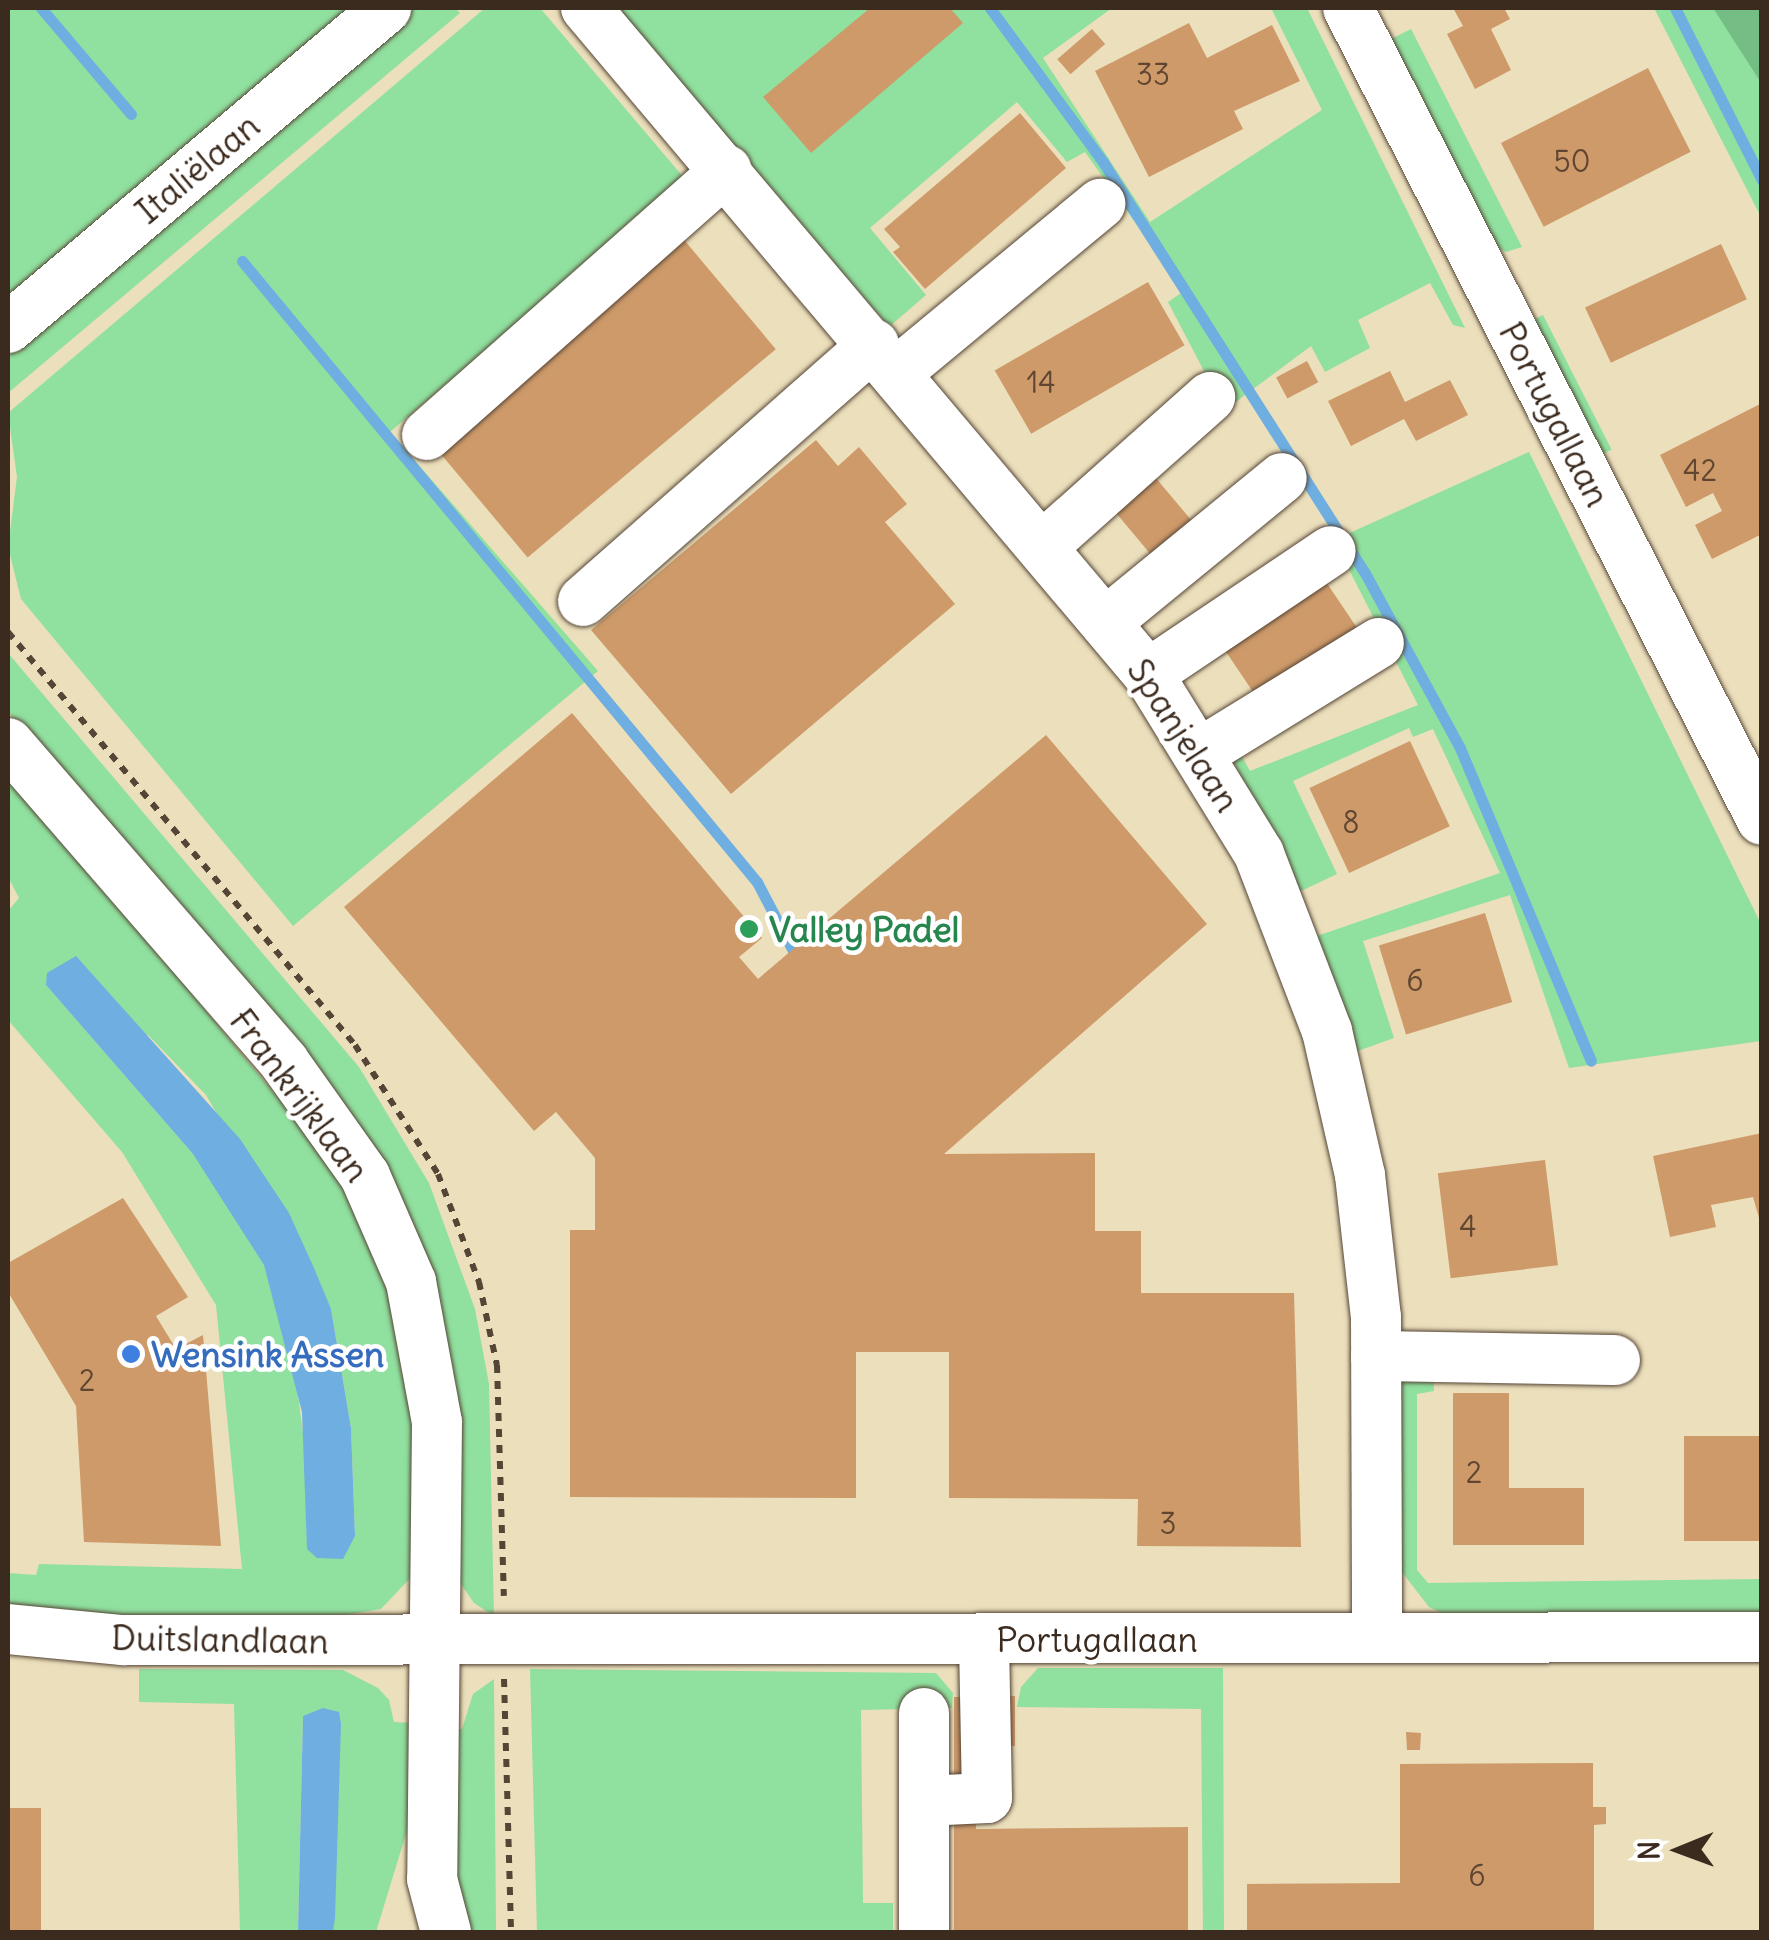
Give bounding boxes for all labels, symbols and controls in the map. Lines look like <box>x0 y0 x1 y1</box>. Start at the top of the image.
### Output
house number: 33 <box>1136 56 1170 92</box>
street label: Italiëlaan <box>127 104 267 232</box>
house number: 50 <box>1554 143 1590 179</box>
street label: Portugallaan <box>1491 315 1619 513</box>
house number: 14 <box>1026 364 1056 400</box>
house number: 42 <box>1683 452 1717 488</box>
street label: Spanjelaan <box>1119 650 1249 820</box>
house number: 8 <box>1342 804 1360 840</box>
place label: Valley Padel <box>769 908 959 950</box>
marker: Valley Padel <box>738 918 760 940</box>
house number: 6 <box>1406 962 1424 998</box>
street label: Frankrijklaan <box>221 1000 379 1190</box>
house number: 4 <box>1459 1208 1477 1244</box>
place label: Wensink Assen <box>151 1333 384 1375</box>
marker: Wensink Assen <box>120 1343 142 1365</box>
house number: 2 <box>79 1362 95 1398</box>
house number: 2 <box>1466 1454 1482 1490</box>
house number: 3 <box>1159 1505 1177 1541</box>
street label: Duitslandlaan <box>111 1616 329 1662</box>
street label: Portugallaan <box>996 1618 1198 1660</box>
north arrow <box>1629 1800 1729 1900</box>
text: N <box>1631 1841 1667 1861</box>
house number: 6 <box>1468 1857 1486 1893</box>

